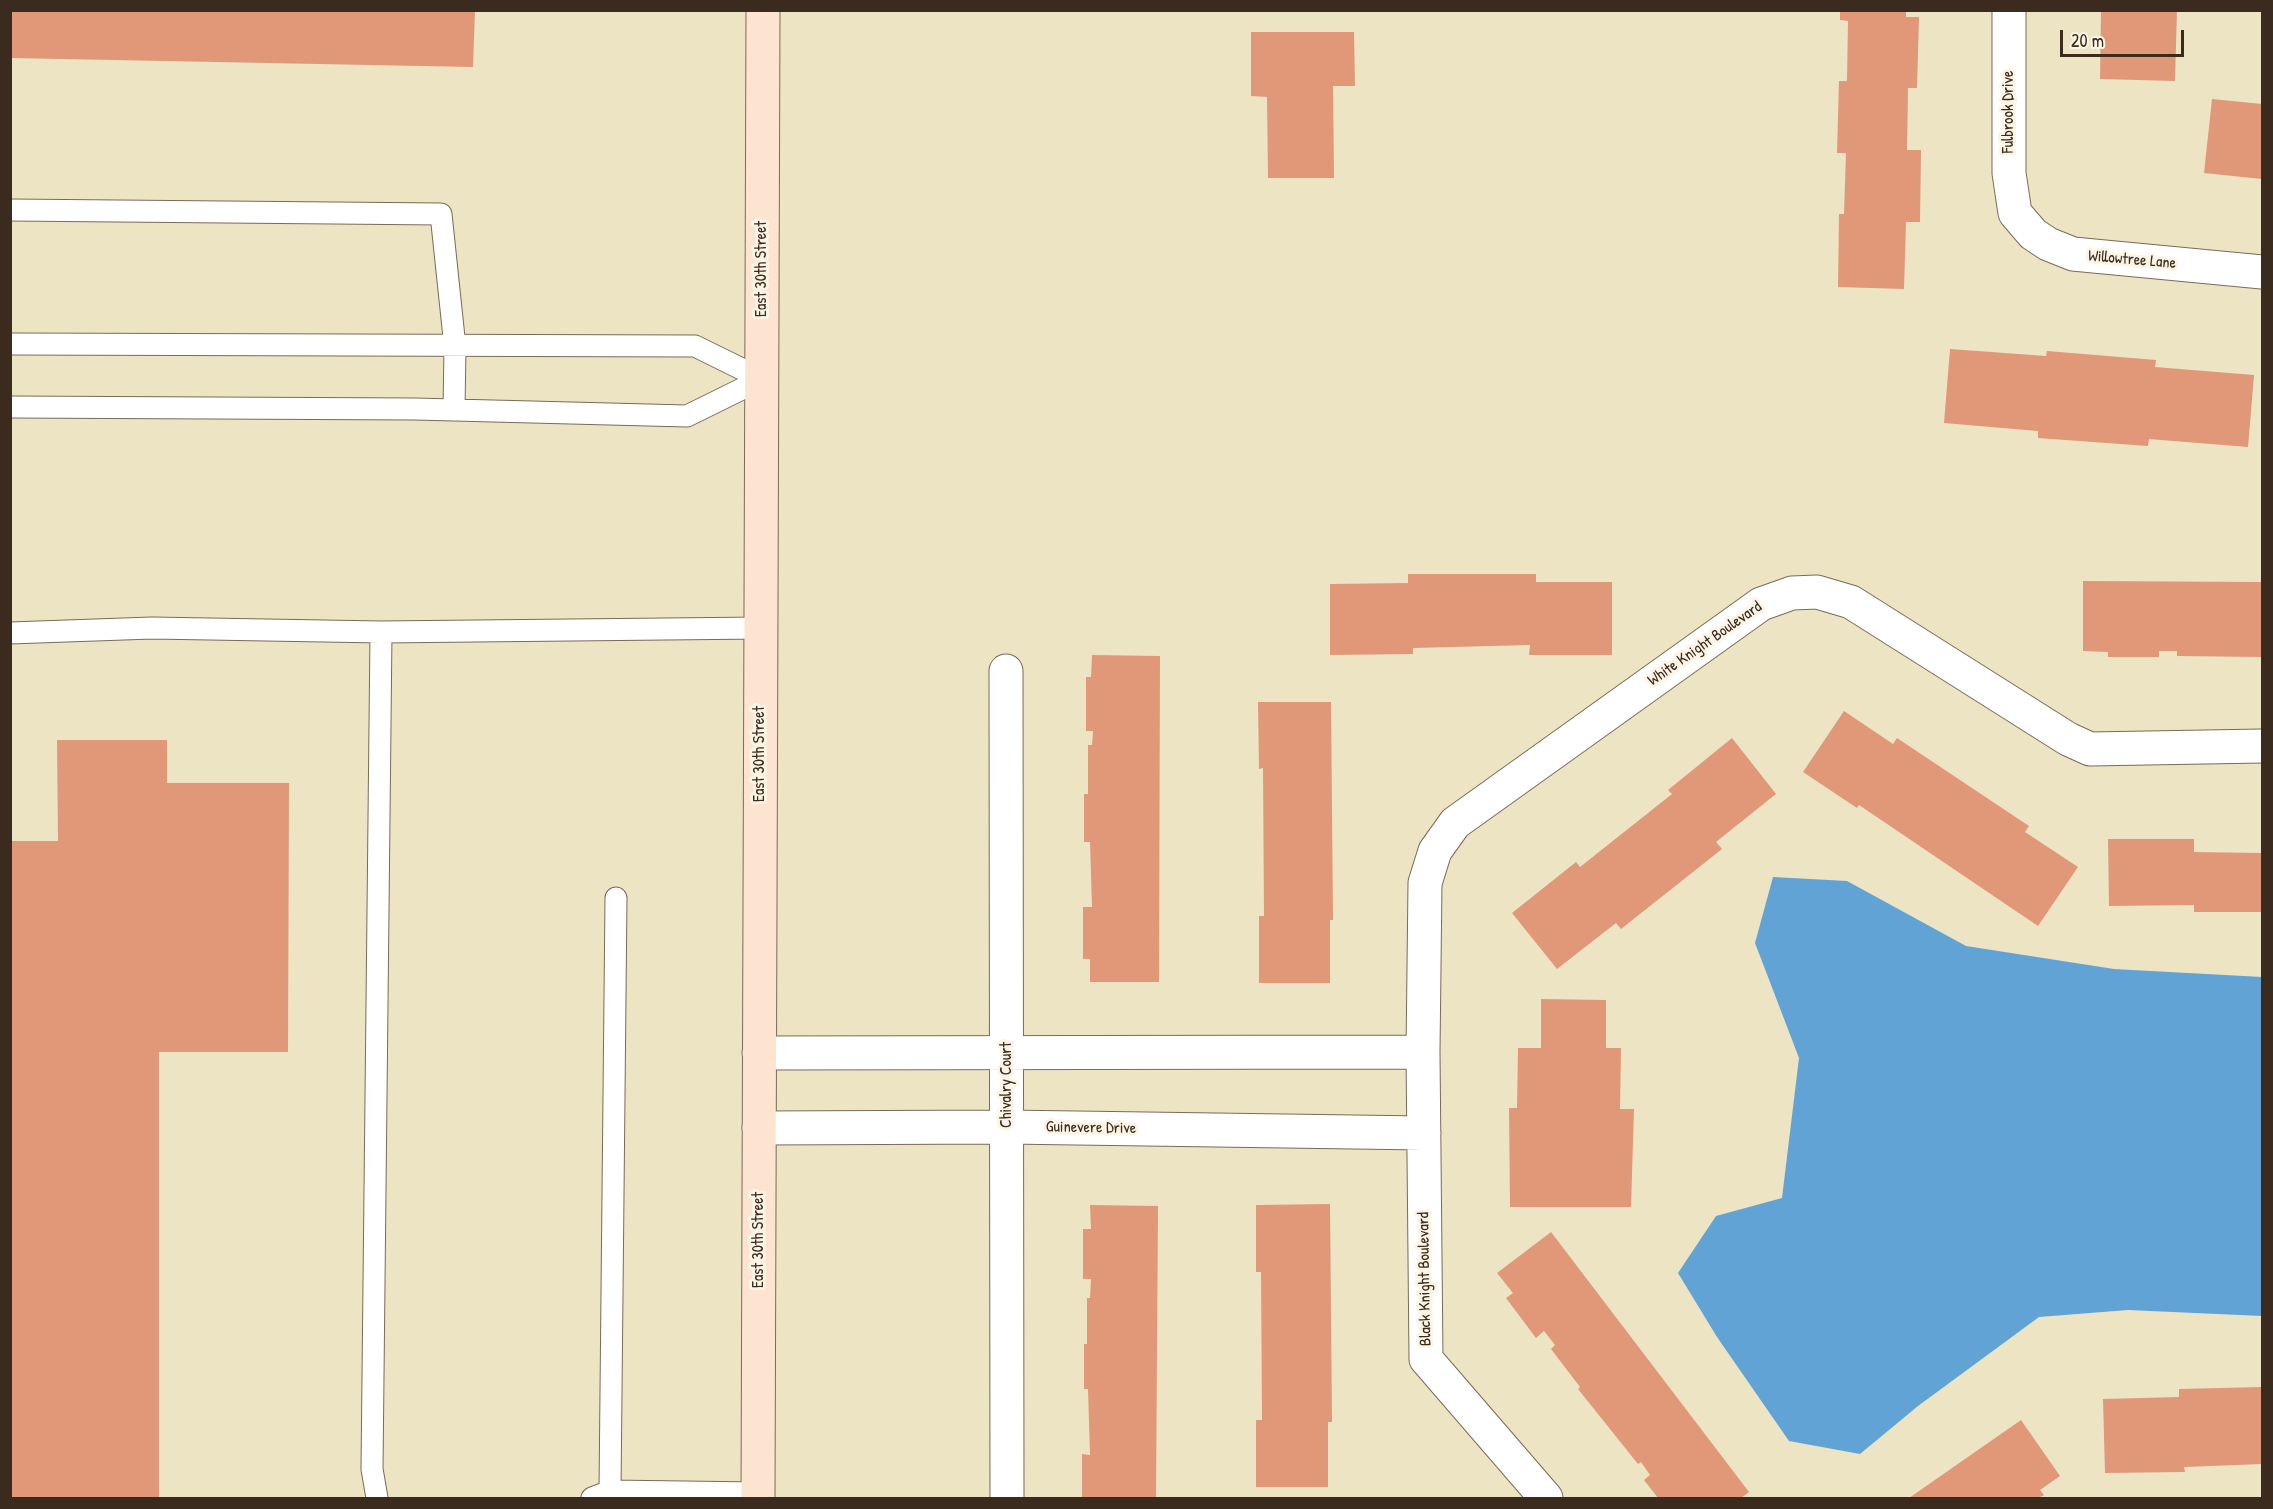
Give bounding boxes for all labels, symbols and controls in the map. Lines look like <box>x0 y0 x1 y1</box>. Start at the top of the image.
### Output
scale bar <box>2063 18 2188 56</box>
text: 20 m <box>2071 28 2104 53</box>
street label: Fulbrook Drive <box>1999 71 2019 153</box>
street label: East 30th Street <box>752 221 772 317</box>
street label: Willowtree Lane <box>2087 247 2177 273</box>
street label: White Knight Boulevard <box>1644 598 1766 690</box>
street label: East 30th Street <box>750 706 770 802</box>
street label: Chivalry Court <box>997 1042 1017 1128</box>
street label: Guinevere Drive <box>1046 1118 1136 1138</box>
street label: East 30th Street <box>749 1192 769 1288</box>
street label: Black Knight Boulevard <box>1414 1212 1436 1346</box>

